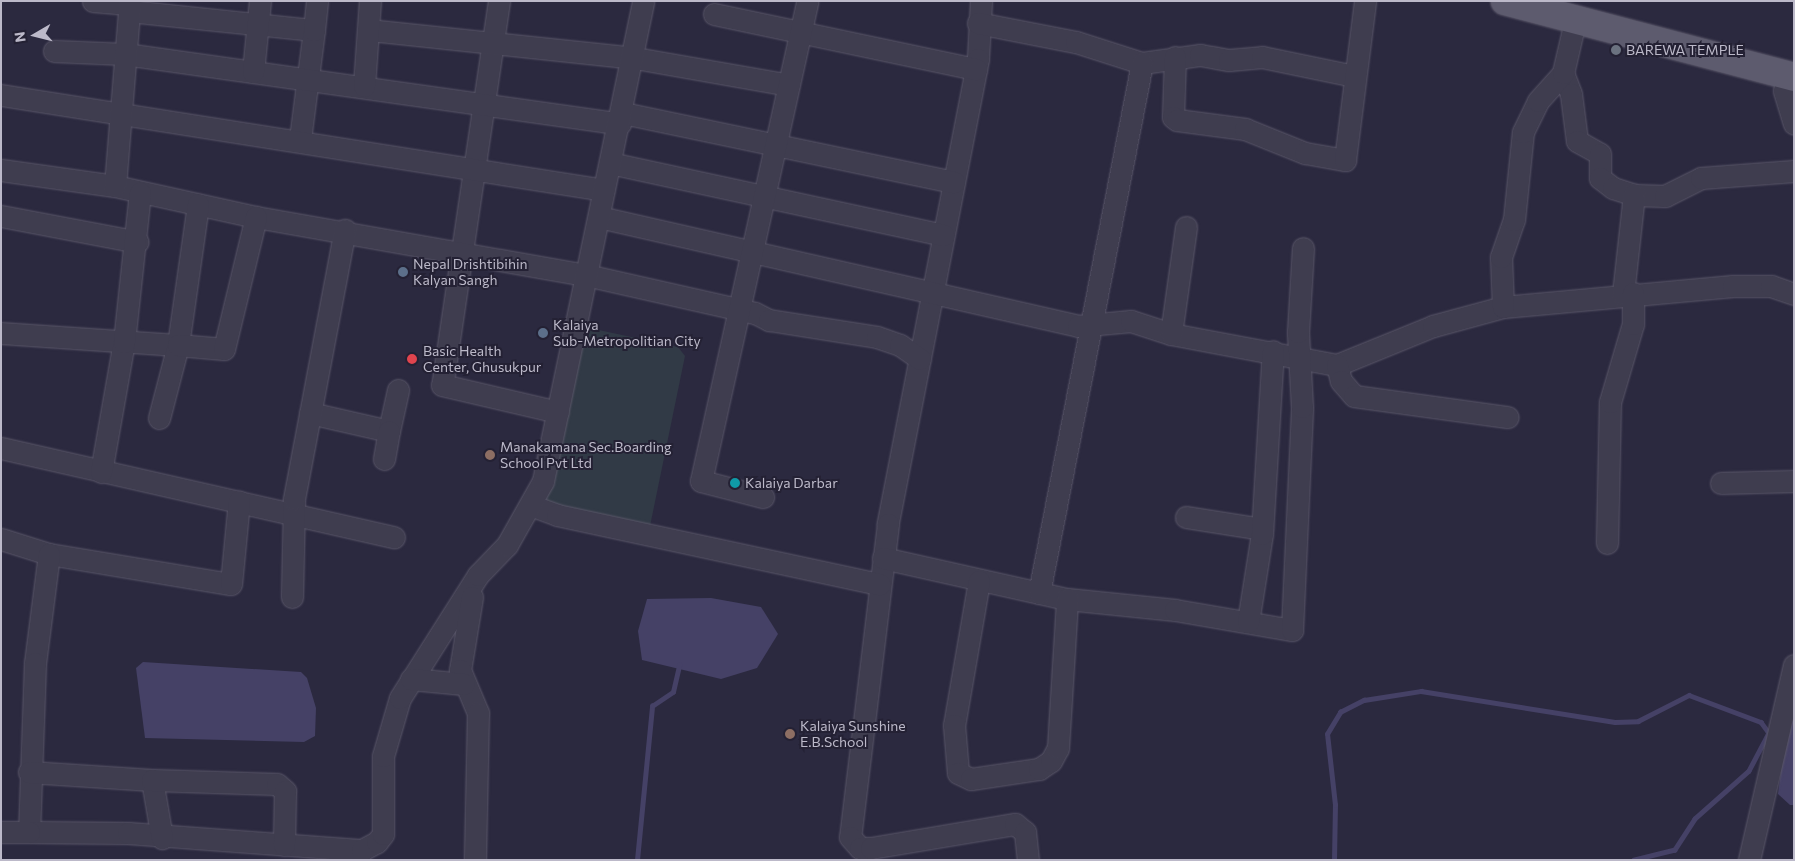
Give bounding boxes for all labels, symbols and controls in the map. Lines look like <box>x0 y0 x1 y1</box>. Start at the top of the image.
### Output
north arrow <box>10 10 60 60</box>
text: N <box>11 31 29 44</box>
place label: BAREWA TEMPLE <box>1626 42 1744 58</box>
marker: BAREWA TEMPLE <box>1610 44 1622 56</box>
place label: Nepal Drishtibihin Kalyan Sangh <box>413 256 528 288</box>
marker: Nepal Drishtibihin Kalyan Sangh <box>397 266 409 278</box>
place label: Kalaiya Sub-Metropolitian City <box>553 317 701 350</box>
marker: Kalaiya Sub-Metropolitian City <box>537 327 549 339</box>
place label: Basic Health Center, Ghusukpur <box>423 343 541 376</box>
marker: Basic Health Center, Ghusukpur <box>405 352 419 366</box>
place label: Manakamana Sec.Boarding School Pvt Ltd <box>500 439 672 472</box>
marker: Manakamana Sec.Boarding School Pvt Ltd <box>484 449 496 461</box>
place label: Kalaiya Darbar <box>745 475 838 491</box>
marker: Kalaiya Darbar <box>729 477 741 489</box>
place label: Kalaiya Sunshine E.B.School <box>800 718 906 750</box>
marker: Kalaiya Sunshine E.B.School <box>784 728 796 740</box>

